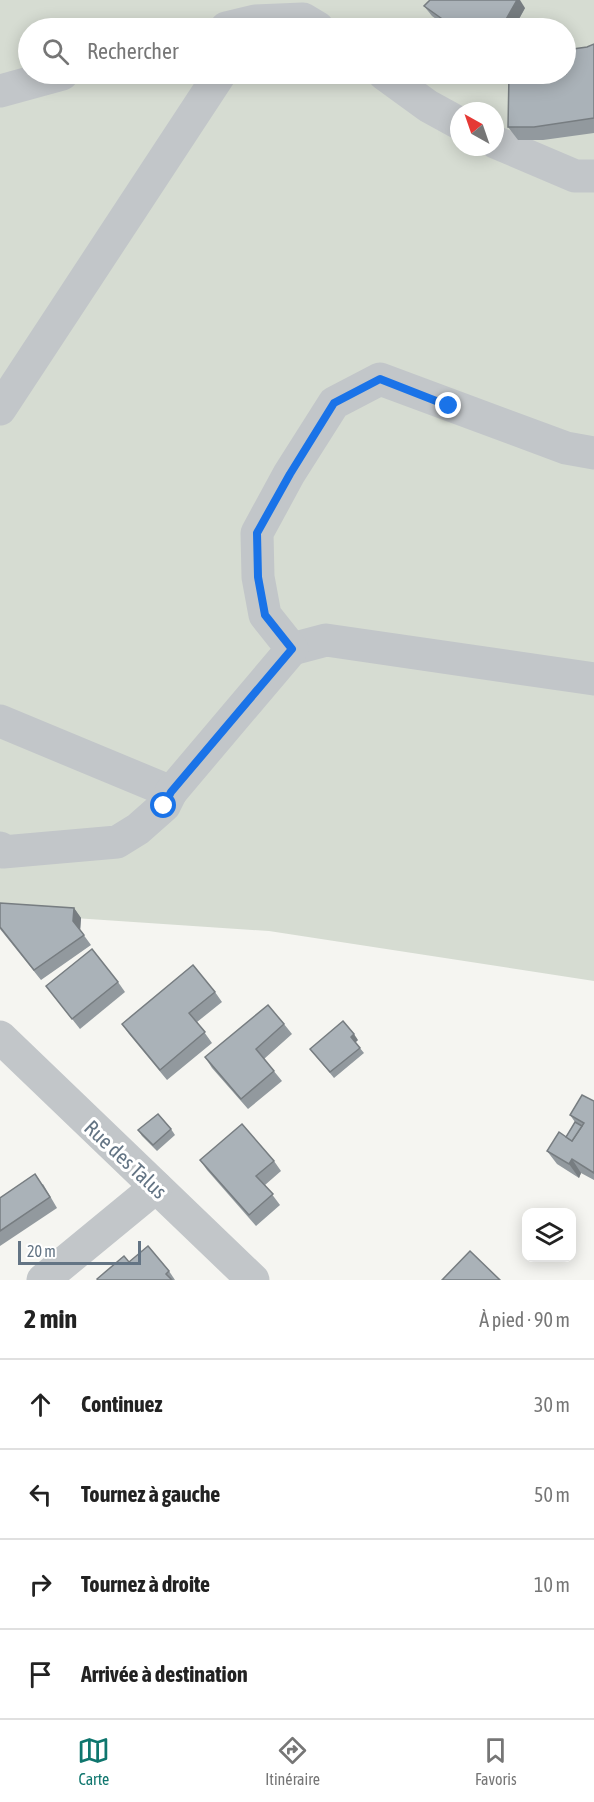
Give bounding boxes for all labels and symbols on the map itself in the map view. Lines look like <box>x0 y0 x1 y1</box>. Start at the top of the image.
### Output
north arrow <box>450 102 504 156</box>
route end <box>435 392 461 418</box>
route start <box>150 792 176 818</box>
street label: Rue des Talus <box>80 1115 172 1203</box>
scale bar <box>18 1238 141 1266</box>

